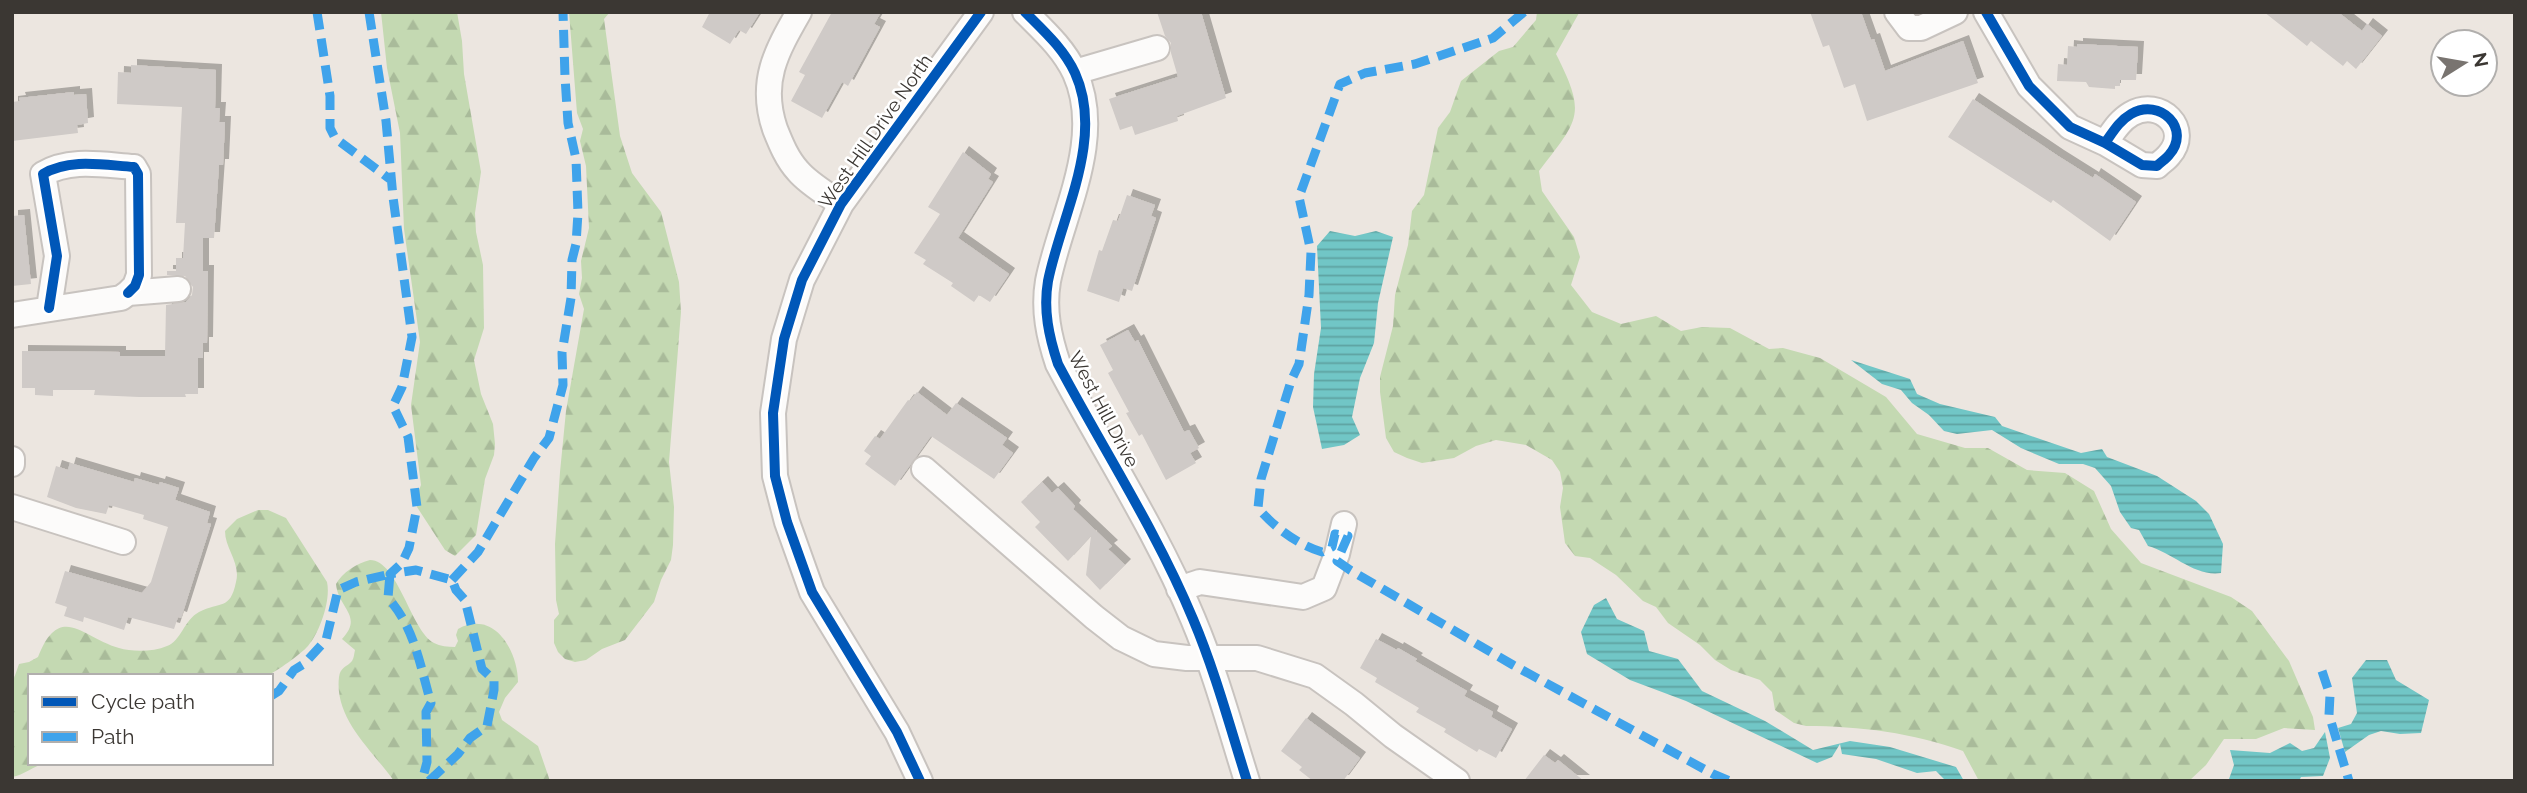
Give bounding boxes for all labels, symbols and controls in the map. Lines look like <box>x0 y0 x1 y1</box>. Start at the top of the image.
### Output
north arrow <box>2429 28 2499 98</box>
street label: West Hill Drive North <box>813 50 937 212</box>
text: N <box>2469 51 2493 69</box>
street label: West Hill Drive <box>1064 347 1144 471</box>
legend <box>28 674 273 765</box>
text: Cycle path <box>91 689 195 714</box>
text: Path <box>91 724 135 749</box>

